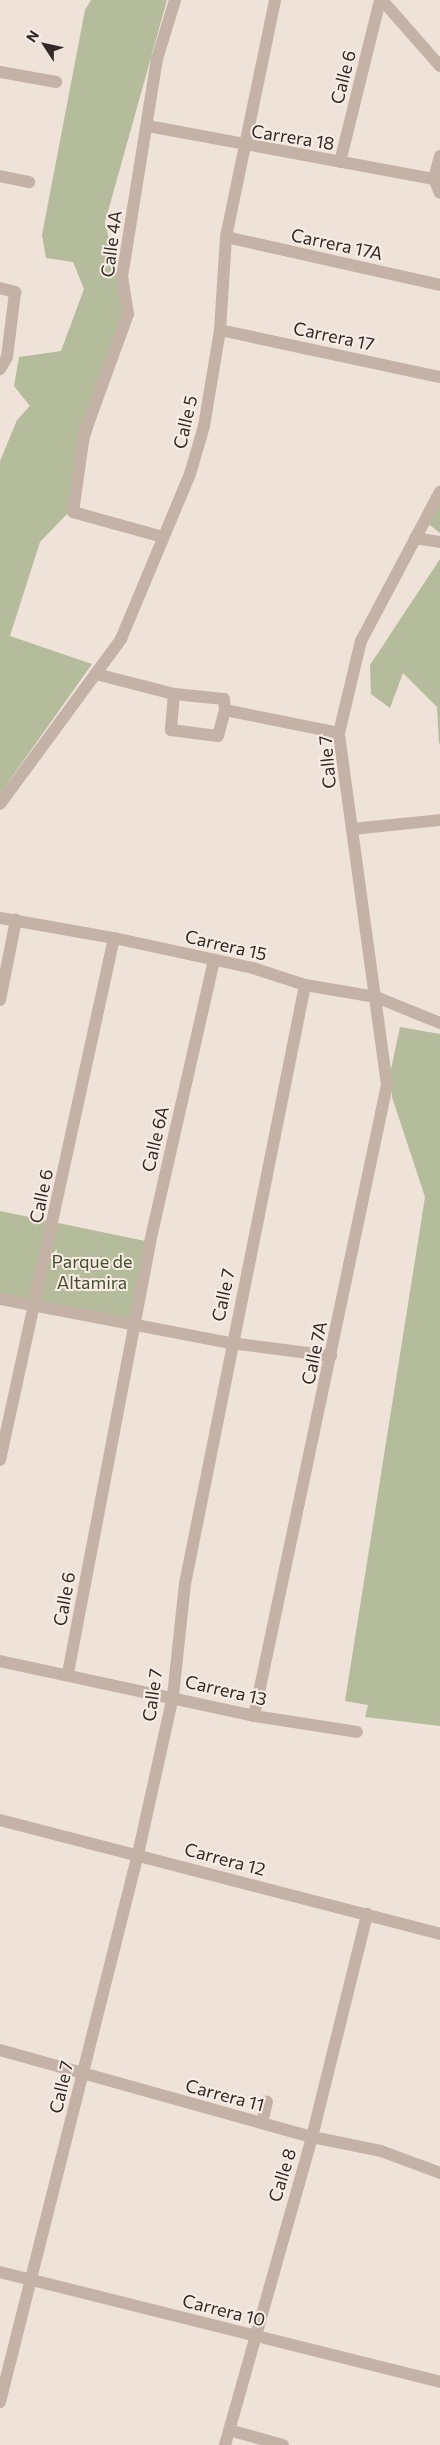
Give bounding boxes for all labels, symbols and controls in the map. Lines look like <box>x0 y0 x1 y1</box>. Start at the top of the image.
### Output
north arrow <box>20 20 70 70</box>
text: N <box>22 27 42 45</box>
street label: Calle 6 <box>326 48 360 106</box>
street label: Carrera 18 <box>250 120 336 154</box>
street label: Calle 4A <box>96 209 126 279</box>
street label: Carrera 17A <box>289 224 385 264</box>
street label: Carrera 17 <box>291 317 377 355</box>
street label: Calle 5 <box>168 393 202 451</box>
street label: Calle 7 <box>314 734 340 790</box>
street label: Carrera 15 <box>183 925 269 965</box>
street label: Calle 6A <box>137 1104 173 1174</box>
street label: Calle 6 <box>25 1167 57 1225</box>
park label: Parque de Altamira <box>52 1251 132 1294</box>
street label: Calle 7 <box>207 1267 239 1323</box>
street label: Calle 7A <box>297 1319 331 1387</box>
street label: Calle 6 <box>49 1570 79 1628</box>
street label: Calle 7 <box>138 1667 166 1723</box>
street label: Carrera 13 <box>183 1670 269 1710</box>
street label: Carrera 12 <box>182 1838 268 1880</box>
street label: Calle 7 <box>44 2059 78 2115</box>
street label: Carrera 11 <box>183 2074 267 2116</box>
street label: Calle 8 <box>264 2146 300 2204</box>
street label: Carrera 10 <box>180 2289 268 2331</box>

